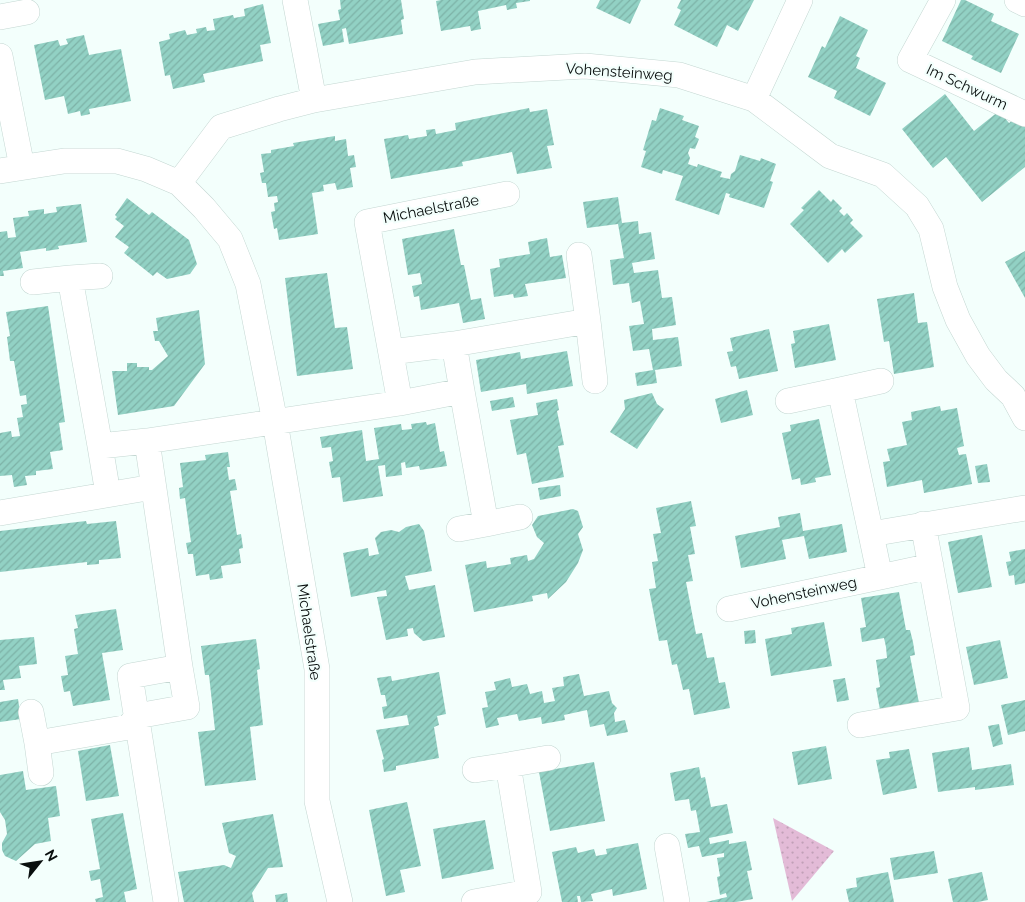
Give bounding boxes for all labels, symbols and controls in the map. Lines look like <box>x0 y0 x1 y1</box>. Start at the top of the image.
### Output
street label: Vohensteinweg <box>565 59 673 85</box>
street label: Im Schwurm <box>924 60 1010 114</box>
street label: Michaelstraße <box>382 191 481 227</box>
street label: Vohensteinweg <box>750 573 858 613</box>
street label: Michaelstraße <box>293 583 325 682</box>
north arrow <box>15 837 65 887</box>
text: N <box>42 847 61 864</box>

